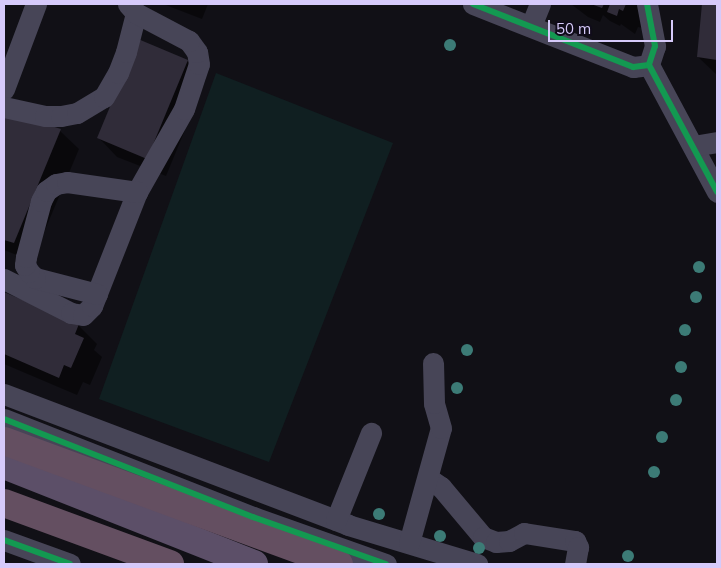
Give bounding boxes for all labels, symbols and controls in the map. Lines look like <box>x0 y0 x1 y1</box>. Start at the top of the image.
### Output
scale bar <box>551 10 676 42</box>
text: 50 m <box>556 19 591 38</box>

